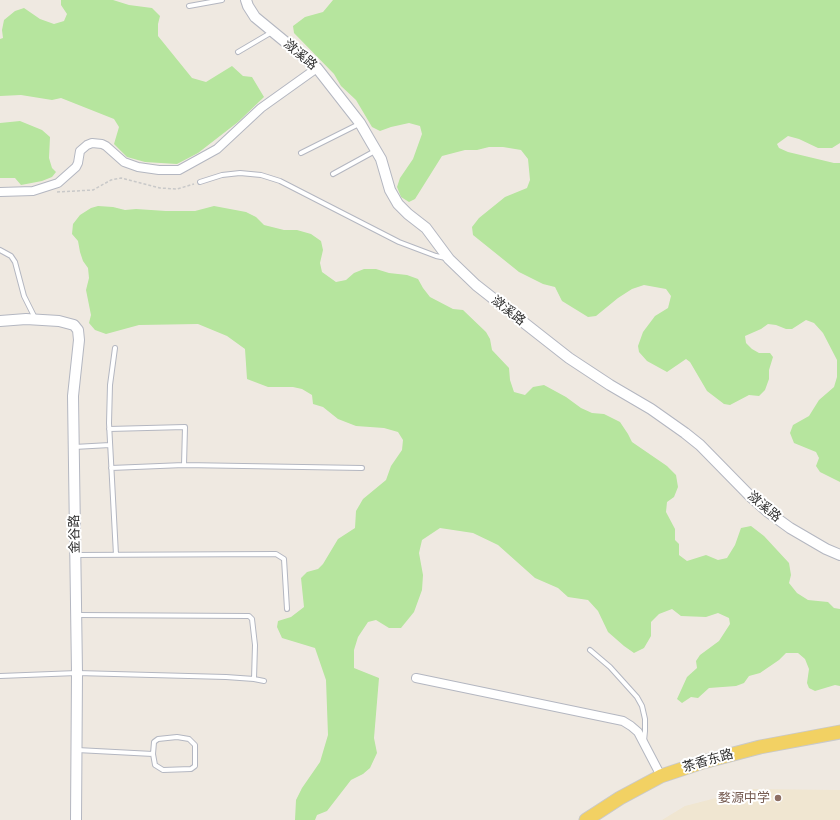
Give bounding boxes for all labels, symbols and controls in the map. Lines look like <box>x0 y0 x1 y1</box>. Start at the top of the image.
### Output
street label: 潋溪路 <box>280 36 320 74</box>
street label: 潋溪路 <box>488 293 528 329</box>
street label: 潋溪路 <box>744 488 784 526</box>
street label: 金谷路 <box>67 514 83 554</box>
street label: 茶香东路 <box>681 746 735 776</box>
place label: 婺源中学 <box>718 790 770 806</box>
marker: 婺源中学 <box>773 793 783 803</box>

